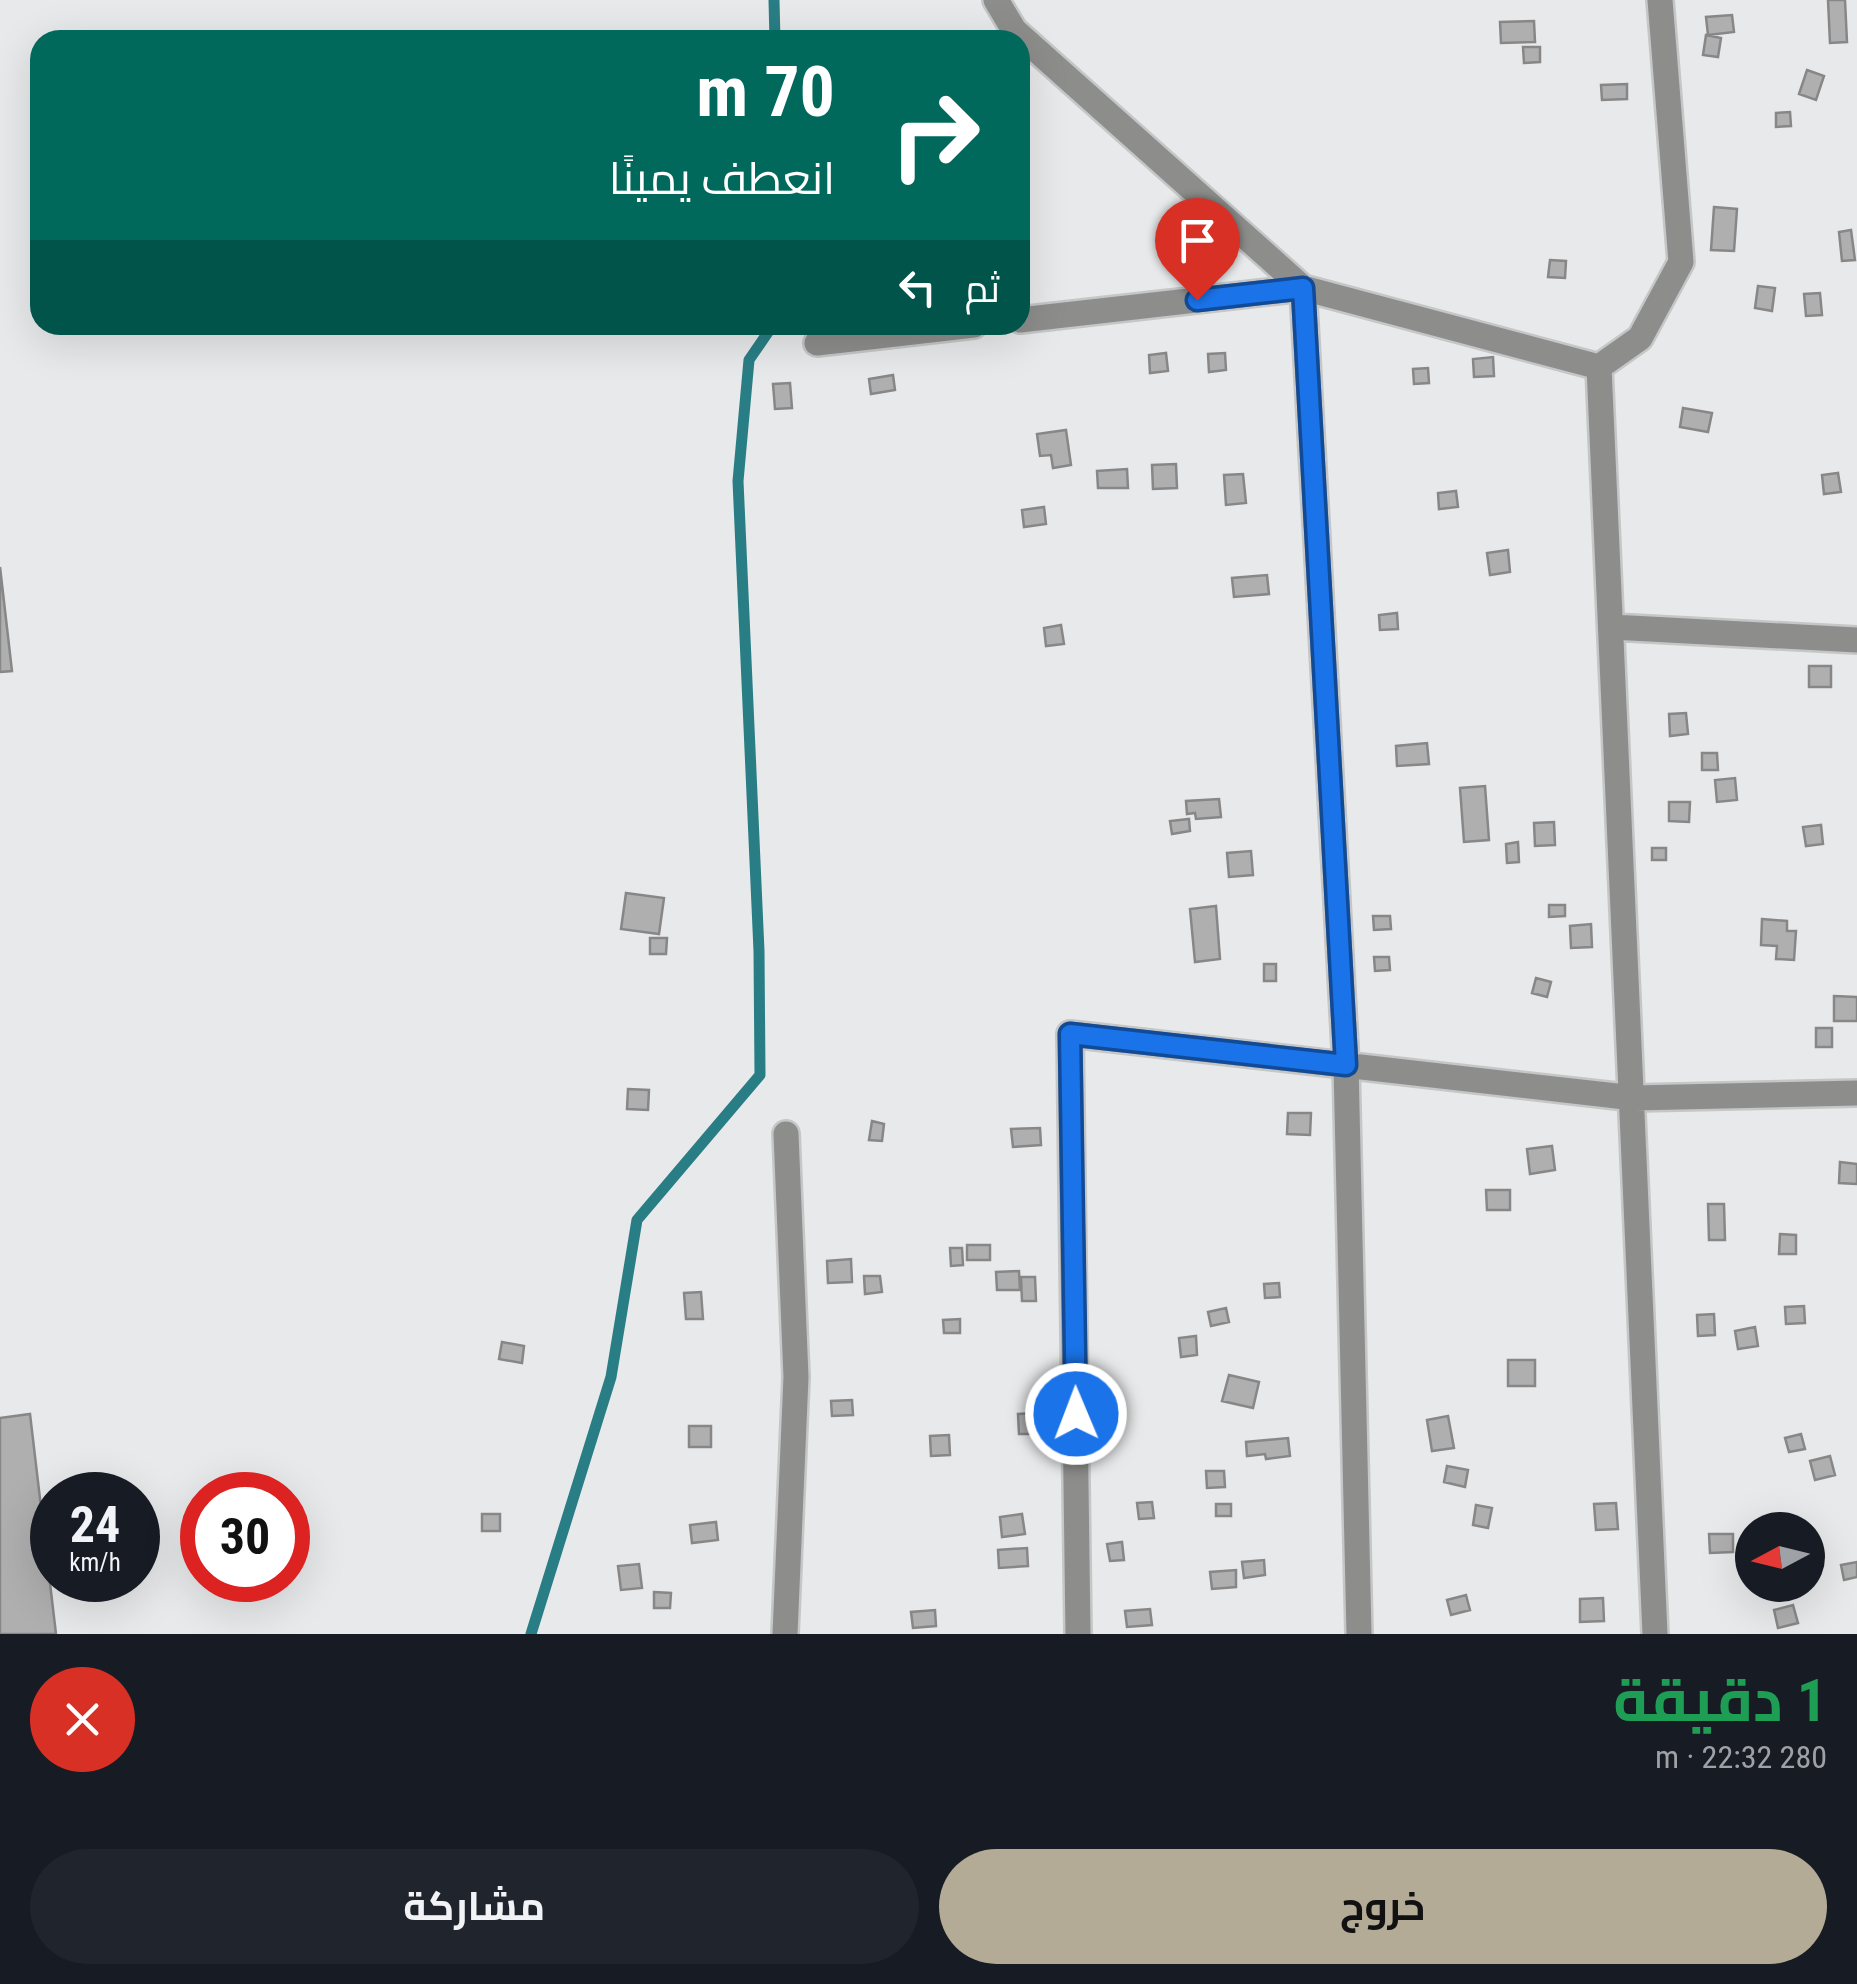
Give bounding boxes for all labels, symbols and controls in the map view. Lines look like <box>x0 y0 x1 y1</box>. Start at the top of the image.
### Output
text: 70 m <box>696 51 835 133</box>
icon: right <box>870 70 1000 200</box>
text: انعطف يمينًا <box>609 152 835 205</box>
pin <box>1155 198 1240 301</box>
icon: arrive <box>1170 213 1225 268</box>
icon: left <box>890 260 945 315</box>
text: ثم <box>965 267 1000 311</box>
position arrow <box>1024 1362 1128 1466</box>
speed limit sign: 30 <box>180 1472 310 1602</box>
text: 24 <box>70 1496 120 1554</box>
north arrow <box>1735 1512 1825 1602</box>
map controls <box>1735 1512 1825 1602</box>
text: km/h <box>69 1548 121 1577</box>
text: 1 دقيقة <box>1613 1665 1827 1736</box>
button: close <box>30 1667 135 1772</box>
text: 280 m · 22:32 <box>1655 1738 1827 1776</box>
button: مشاركة <box>30 1849 919 1964</box>
button: خروج <box>939 1849 1827 1964</box>

